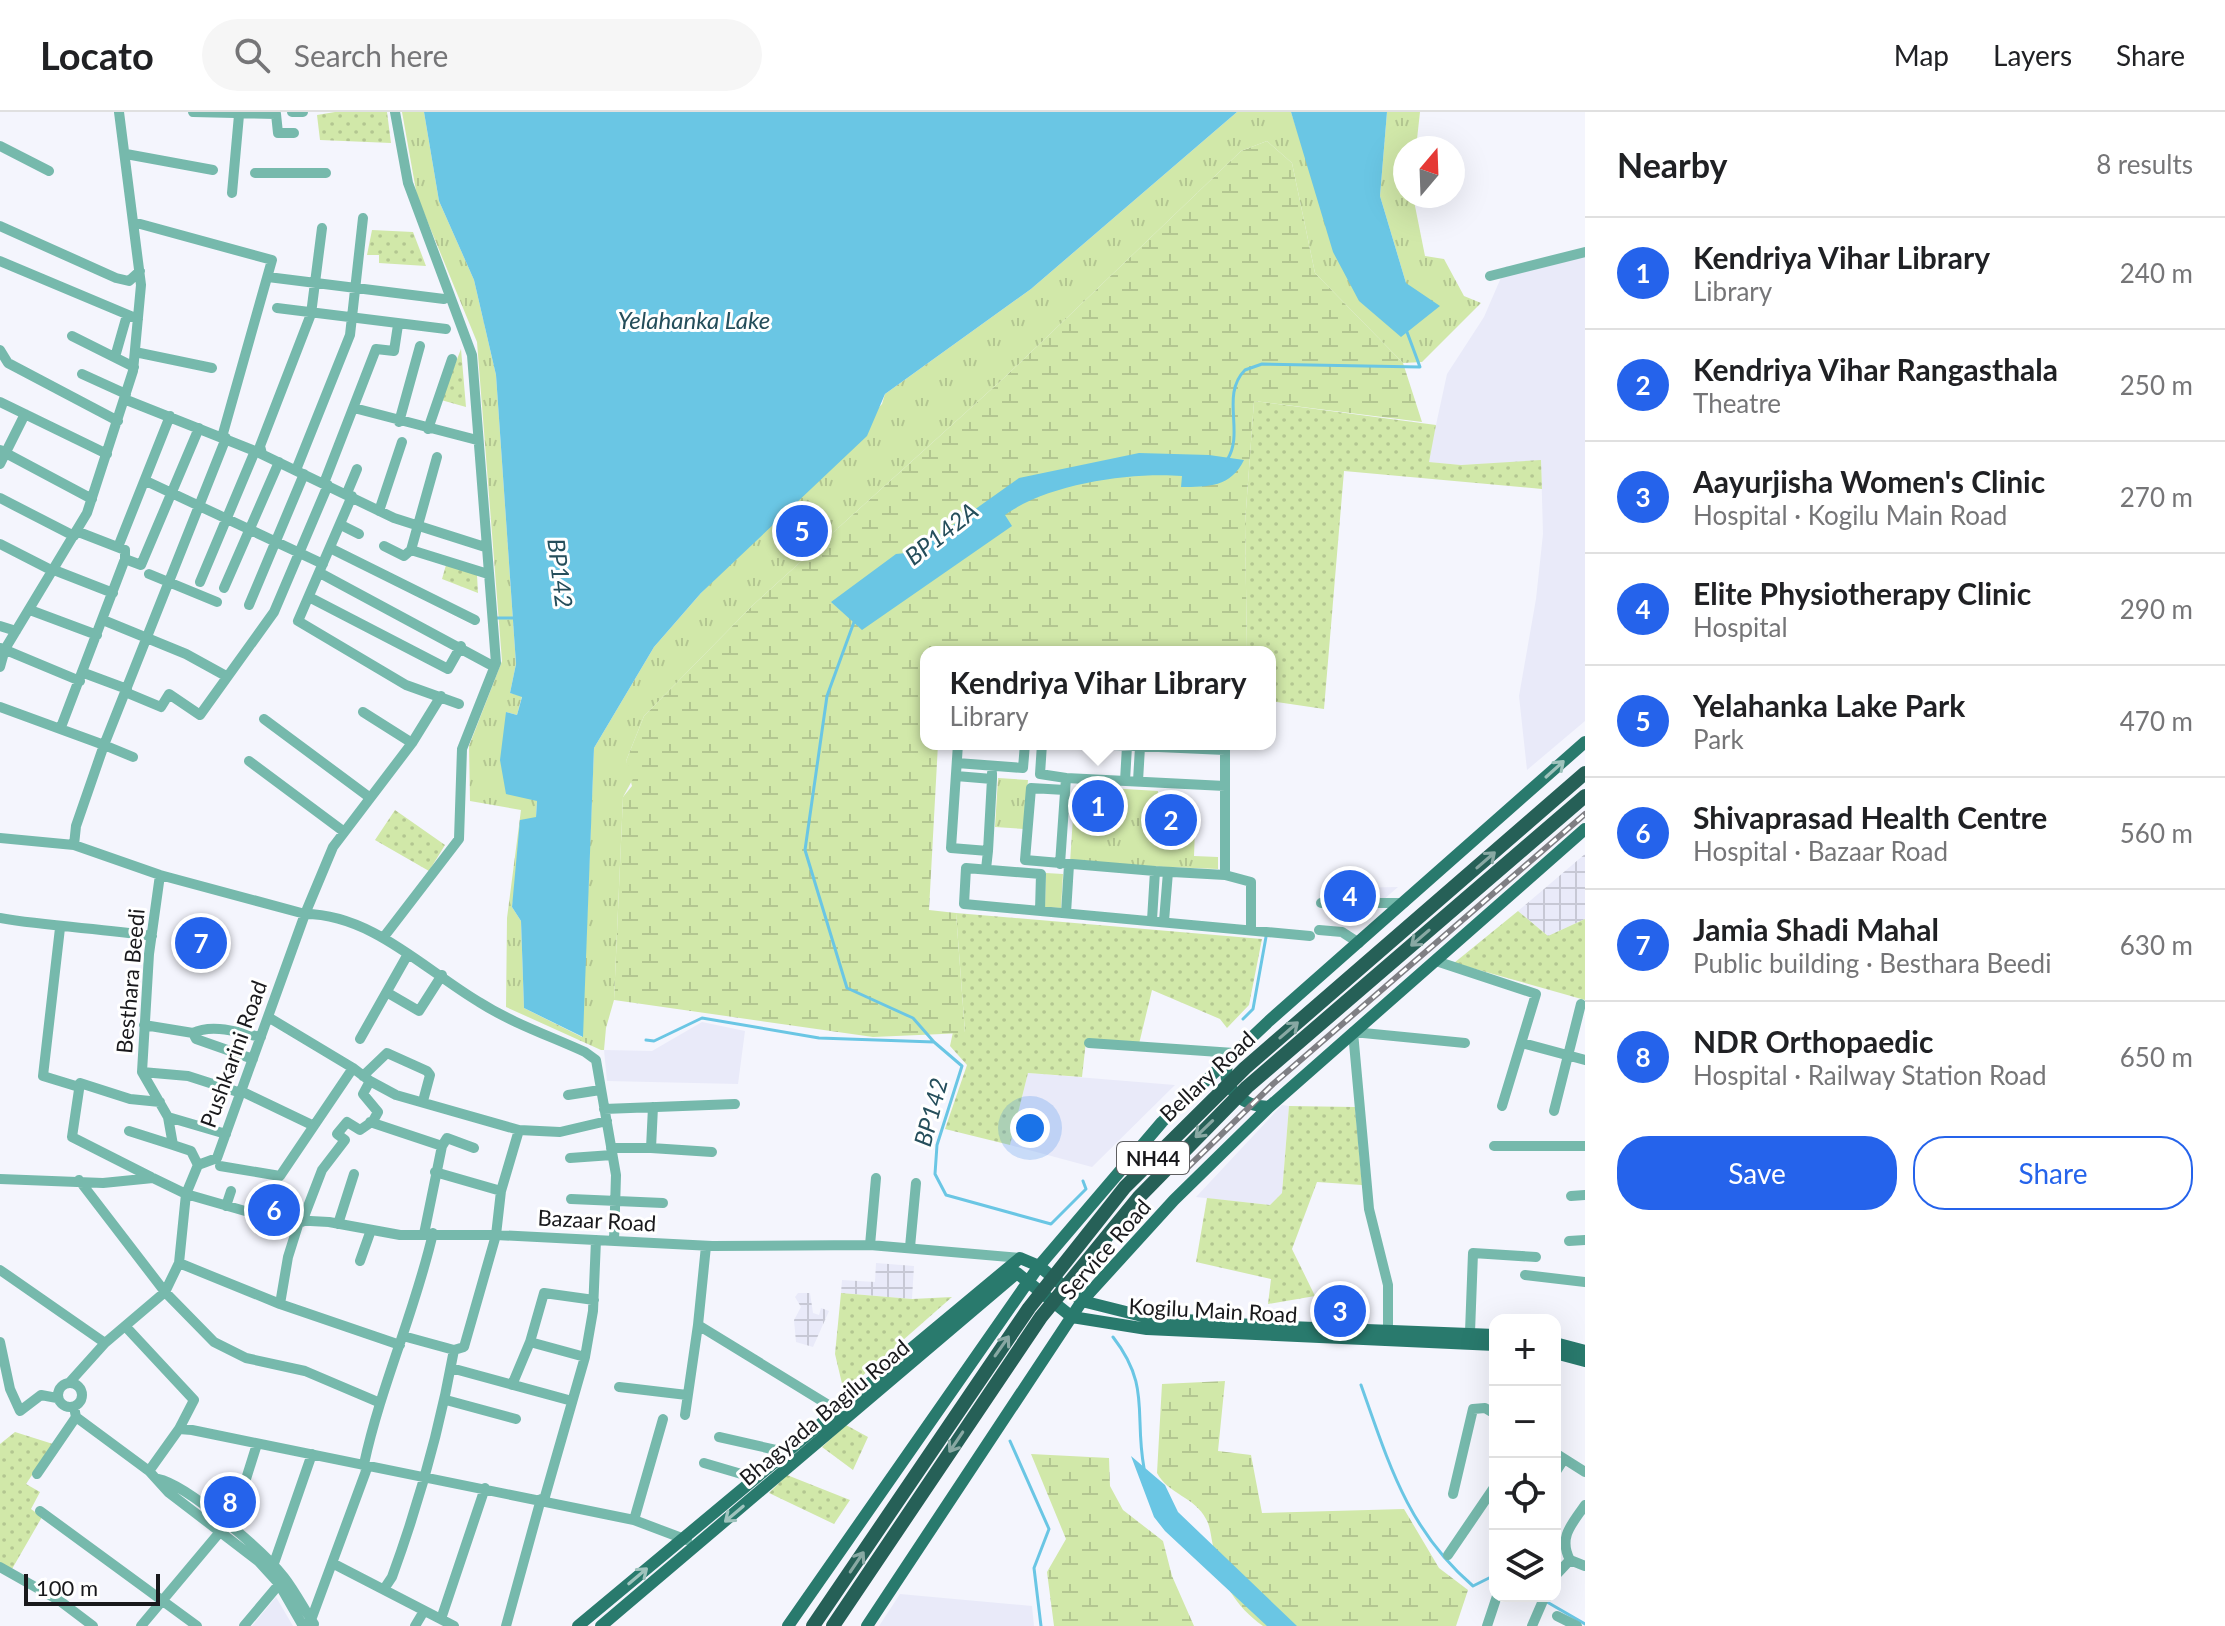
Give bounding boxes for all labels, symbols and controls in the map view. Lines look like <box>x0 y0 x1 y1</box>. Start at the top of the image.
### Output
search box <box>202 19 762 91</box>
text: Locato <box>40 32 154 78</box>
icon: search <box>230 33 274 77</box>
text: Search here <box>294 37 448 73</box>
text: Map <box>1894 38 1949 72</box>
text: Layers <box>1993 38 2072 72</box>
text: Share <box>2116 38 2185 72</box>
north arrow <box>1393 136 1465 208</box>
text: Nearby <box>1617 144 1728 185</box>
text: 8 results <box>2096 148 2193 180</box>
text: Kendriya Vihar Library <box>1693 239 1990 275</box>
text: 1 <box>1635 257 1651 289</box>
text: 240 m <box>2120 257 2193 289</box>
text: Library <box>1693 275 1772 307</box>
water label: Yelahanka Lake <box>618 305 770 334</box>
text: Kendriya Vihar Rangasthala <box>1693 351 2058 387</box>
text: 2 <box>1635 369 1651 401</box>
text: 250 m <box>2120 369 2193 401</box>
text: Theatre <box>1693 387 1781 419</box>
text: Aayurjisha Women's Clinic <box>1693 463 2045 499</box>
text: 3 <box>1635 481 1651 513</box>
text: 270 m <box>2120 481 2193 513</box>
water label: BP142A <box>899 495 983 571</box>
text: Hospital · Kogilu Main Road <box>1693 499 2007 531</box>
pin: 5 <box>776 501 828 561</box>
water label: BP142 <box>542 537 580 609</box>
text: Elite Physiotherapy Clinic <box>1693 575 2031 611</box>
text: 4 <box>1635 593 1651 625</box>
text: 290 m <box>2120 593 2193 625</box>
text: Hospital <box>1693 611 1788 643</box>
popup <box>920 646 1276 750</box>
text: Kendriya Vihar Library <box>949 664 1247 700</box>
text: Yelahanka Lake Park <box>1693 687 1965 723</box>
text: Library <box>949 700 1029 732</box>
text: 5 <box>1635 705 1651 737</box>
text: 470 m <box>2120 705 2193 737</box>
text: Park <box>1693 723 1744 755</box>
one-way arrow <box>1545 760 1565 778</box>
pin: 1 <box>1072 776 1124 836</box>
pin: 2 <box>1145 790 1197 850</box>
text: Shivaprasad Health Centre <box>1693 799 2047 835</box>
text: 6 <box>1635 817 1651 849</box>
text: 560 m <box>2120 817 2193 849</box>
text: Hospital · Bazaar Road <box>1693 835 1948 867</box>
one-way arrow <box>1476 851 1496 869</box>
pin: 4 <box>1324 866 1376 926</box>
street label: Besthara Beedi <box>110 907 150 1055</box>
text: Jamia Shadi Mahal <box>1693 911 1939 947</box>
pin: 7 <box>175 913 227 973</box>
one-way arrow <box>1410 929 1430 947</box>
text: 7 <box>1635 929 1651 961</box>
text: 630 m <box>2120 929 2193 961</box>
text: Public building · Besthara Beedi <box>1693 947 2051 979</box>
street label: Pushkarini Road <box>194 977 272 1131</box>
one-way arrow <box>1279 1021 1299 1039</box>
text: NDR Orthopaedic <box>1693 1023 1933 1059</box>
street label: Bellary Road <box>1154 1025 1260 1127</box>
text: 8 <box>1635 1041 1651 1073</box>
text: 650 m <box>2120 1041 2193 1073</box>
text: Hospital · Railway Station Road <box>1693 1059 2047 1091</box>
water label: BP142 <box>907 1075 953 1149</box>
your location <box>1010 1108 1050 1148</box>
one-way arrow <box>1195 1119 1214 1138</box>
button: Save <box>1617 1136 1897 1210</box>
button: Share <box>1913 1136 2193 1210</box>
road number: NH44 <box>1117 1142 1189 1174</box>
pin: 6 <box>248 1180 300 1240</box>
street label: Service Road <box>1054 1193 1156 1305</box>
street label: Bazaar Road <box>537 1203 657 1237</box>
pin: 3 <box>1314 1281 1366 1341</box>
street label: Kogilu Main Road <box>1128 1292 1298 1328</box>
map controls <box>1489 1314 1561 1602</box>
button: + <box>1489 1314 1561 1386</box>
street label: Bhagyada Bagilu Road <box>734 1333 914 1491</box>
one-way arrow <box>994 1335 1010 1357</box>
button: − <box>1489 1386 1561 1458</box>
one-way arrow <box>948 1430 965 1452</box>
button: locate <box>1489 1458 1561 1530</box>
pin: 8 <box>204 1472 256 1532</box>
one-way arrow <box>724 1505 745 1523</box>
button: layers <box>1489 1530 1561 1602</box>
one-way arrow <box>849 1551 865 1573</box>
one-way arrow <box>627 1567 648 1585</box>
scale bar <box>24 1570 160 1606</box>
text: 100 m <box>36 1574 98 1601</box>

